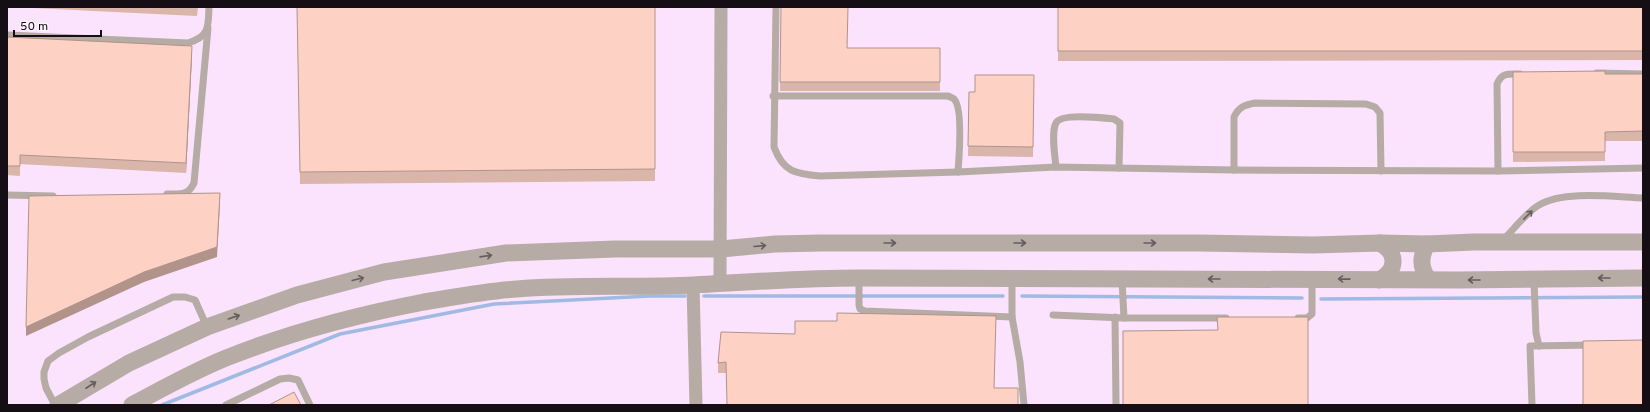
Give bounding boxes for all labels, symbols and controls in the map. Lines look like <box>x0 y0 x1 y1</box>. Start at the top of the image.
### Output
scale bar <box>14 12 101 38</box>
text: 50 m <box>20 19 48 35</box>
one-way arrow <box>1523 210 1533 220</box>
one-way arrow <box>883 239 896 247</box>
one-way arrow <box>1013 239 1026 247</box>
one-way arrow <box>1143 239 1156 247</box>
one-way arrow <box>753 242 766 249</box>
one-way arrow <box>479 252 492 260</box>
one-way arrow <box>351 274 364 282</box>
one-way arrow <box>1598 274 1611 282</box>
one-way arrow <box>1208 275 1221 283</box>
one-way arrow <box>1338 275 1351 283</box>
one-way arrow <box>1468 276 1481 284</box>
one-way arrow <box>228 313 240 321</box>
one-way arrow <box>85 381 96 389</box>

